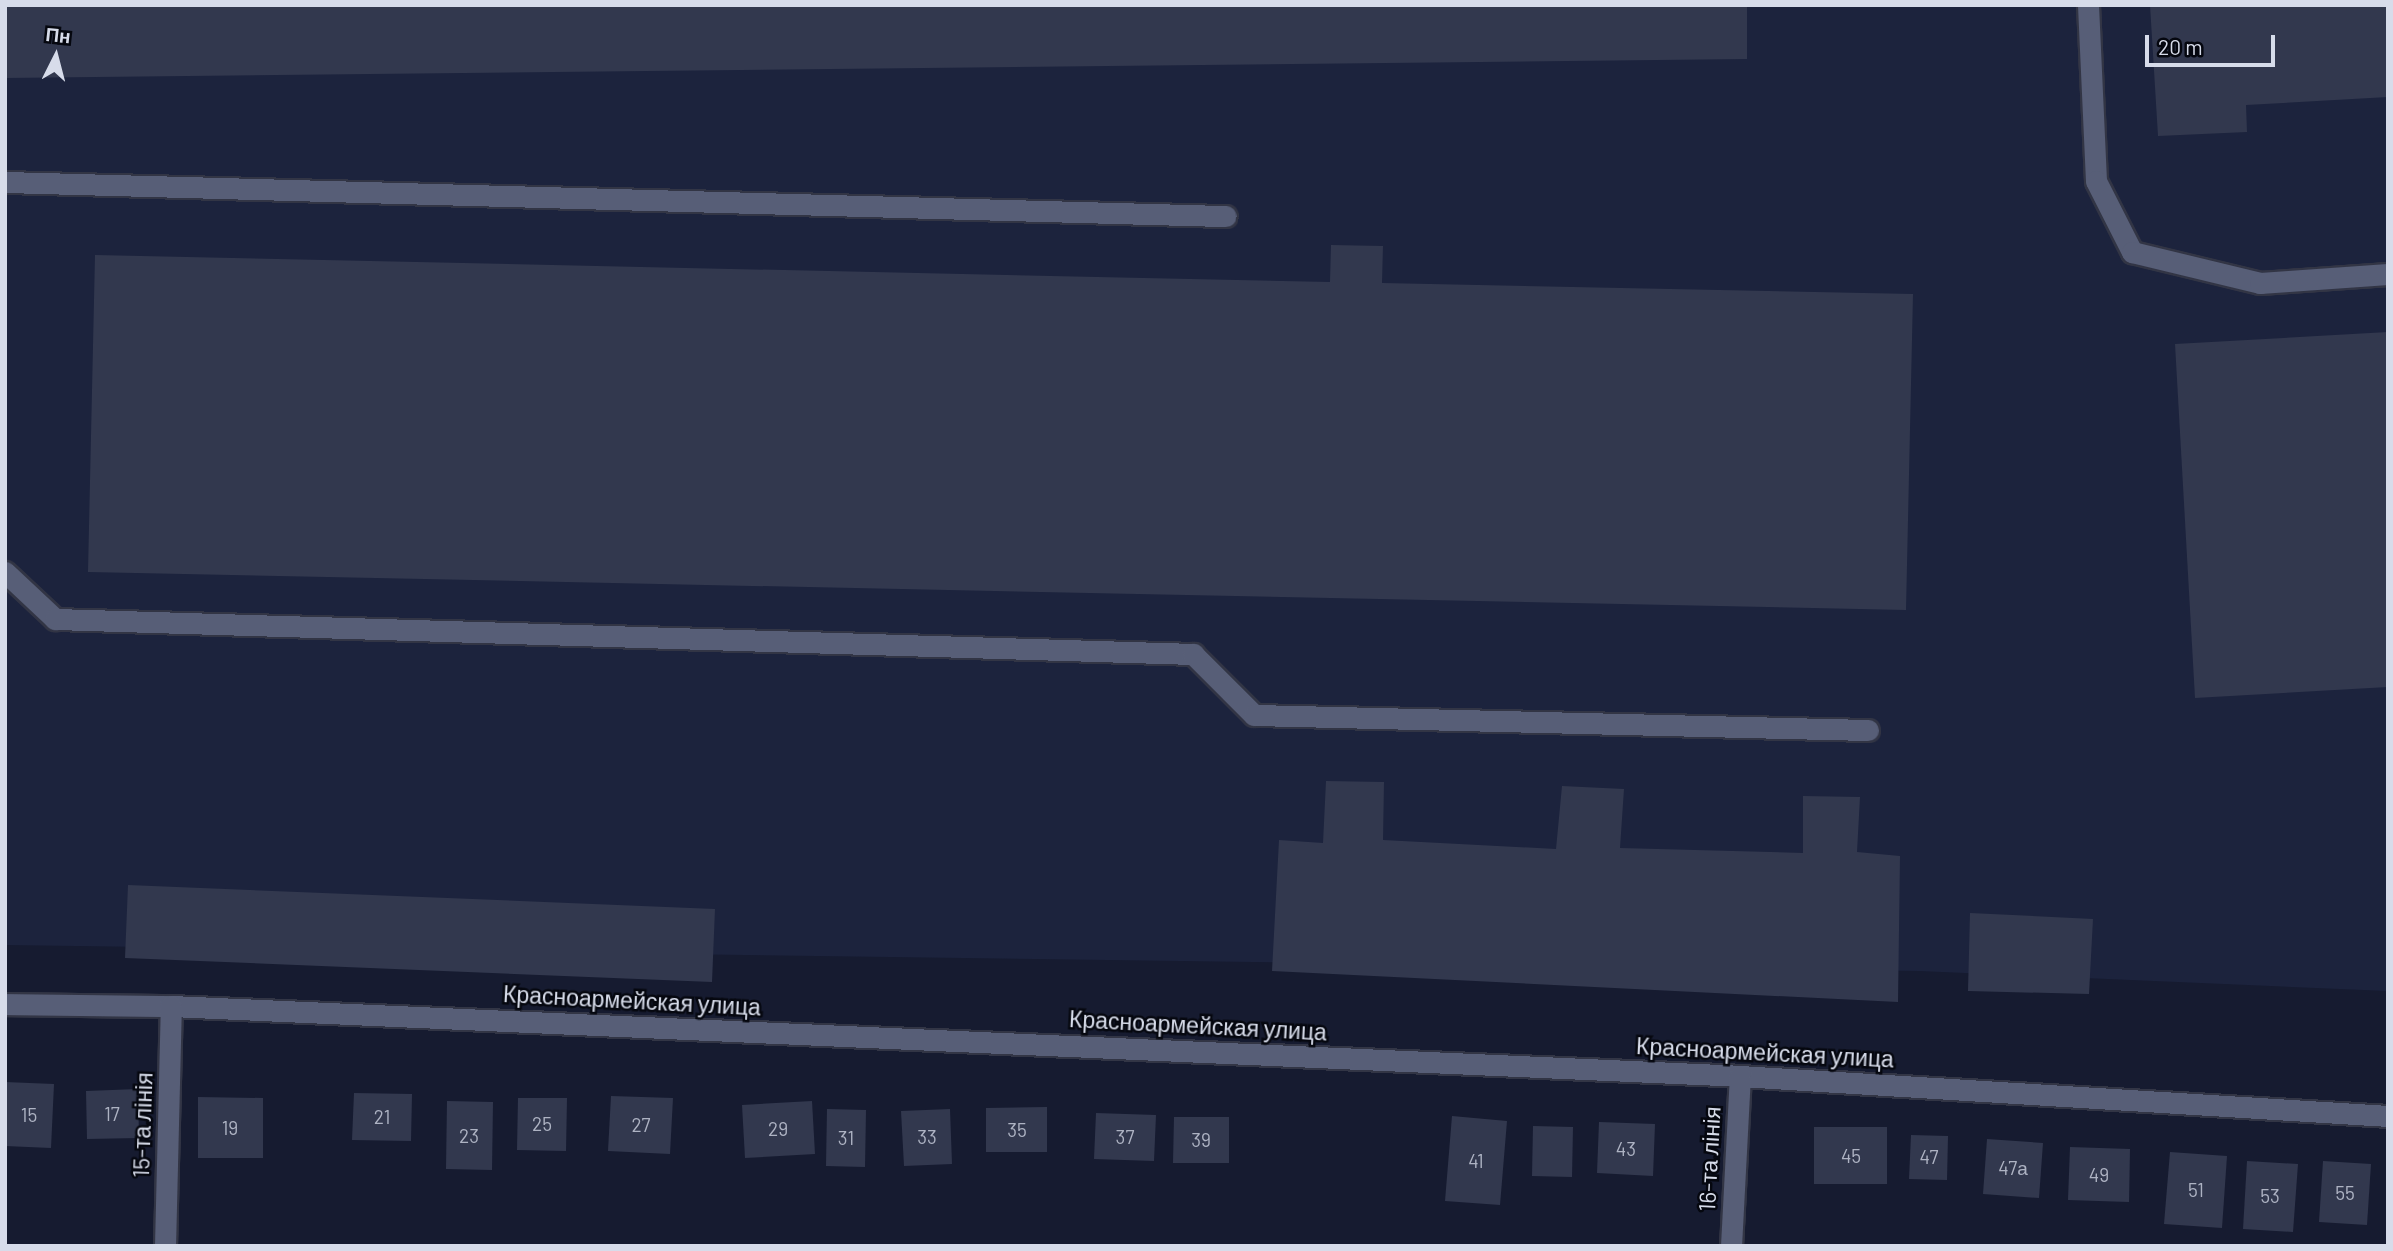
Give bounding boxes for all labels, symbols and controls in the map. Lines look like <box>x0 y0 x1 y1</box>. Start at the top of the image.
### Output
north arrow <box>21 21 91 91</box>
scale bar <box>2148 21 2278 65</box>
text: Пн <box>45 22 72 47</box>
text: 20 m <box>2158 34 2203 59</box>
street label: Красноармейская улица <box>502 979 762 1021</box>
street label: Красноармейская улица <box>1068 1004 1328 1046</box>
street label: Красноармейская улица <box>1635 1031 1895 1073</box>
street label: 15-та лінія <box>126 1072 158 1178</box>
house number: 17 <box>104 1103 120 1125</box>
house number: 15 <box>21 1104 37 1126</box>
house number: 21 <box>374 1106 390 1128</box>
street label: 16-та лінія <box>1692 1106 1726 1212</box>
house number: 25 <box>532 1113 552 1135</box>
house number: 27 <box>631 1114 651 1136</box>
house number: 19 <box>222 1117 238 1139</box>
house number: 29 <box>768 1118 788 1140</box>
house number: 35 <box>1007 1119 1027 1141</box>
house number: 23 <box>459 1125 479 1147</box>
house number: 33 <box>917 1126 937 1148</box>
house number: 37 <box>1116 1126 1134 1148</box>
house number: 31 <box>838 1127 854 1149</box>
house number: 39 <box>1191 1129 1211 1151</box>
house number: 43 <box>1616 1138 1636 1160</box>
house number: 45 <box>1841 1145 1861 1167</box>
house number: 47 <box>1920 1146 1938 1168</box>
house number: 41 <box>1468 1150 1484 1172</box>
house number: 47а <box>1998 1157 2028 1179</box>
house number: 49 <box>2089 1164 2109 1186</box>
house number: 51 <box>2188 1179 2204 1201</box>
house number: 55 <box>2335 1182 2355 1204</box>
house number: 53 <box>2260 1185 2280 1207</box>

